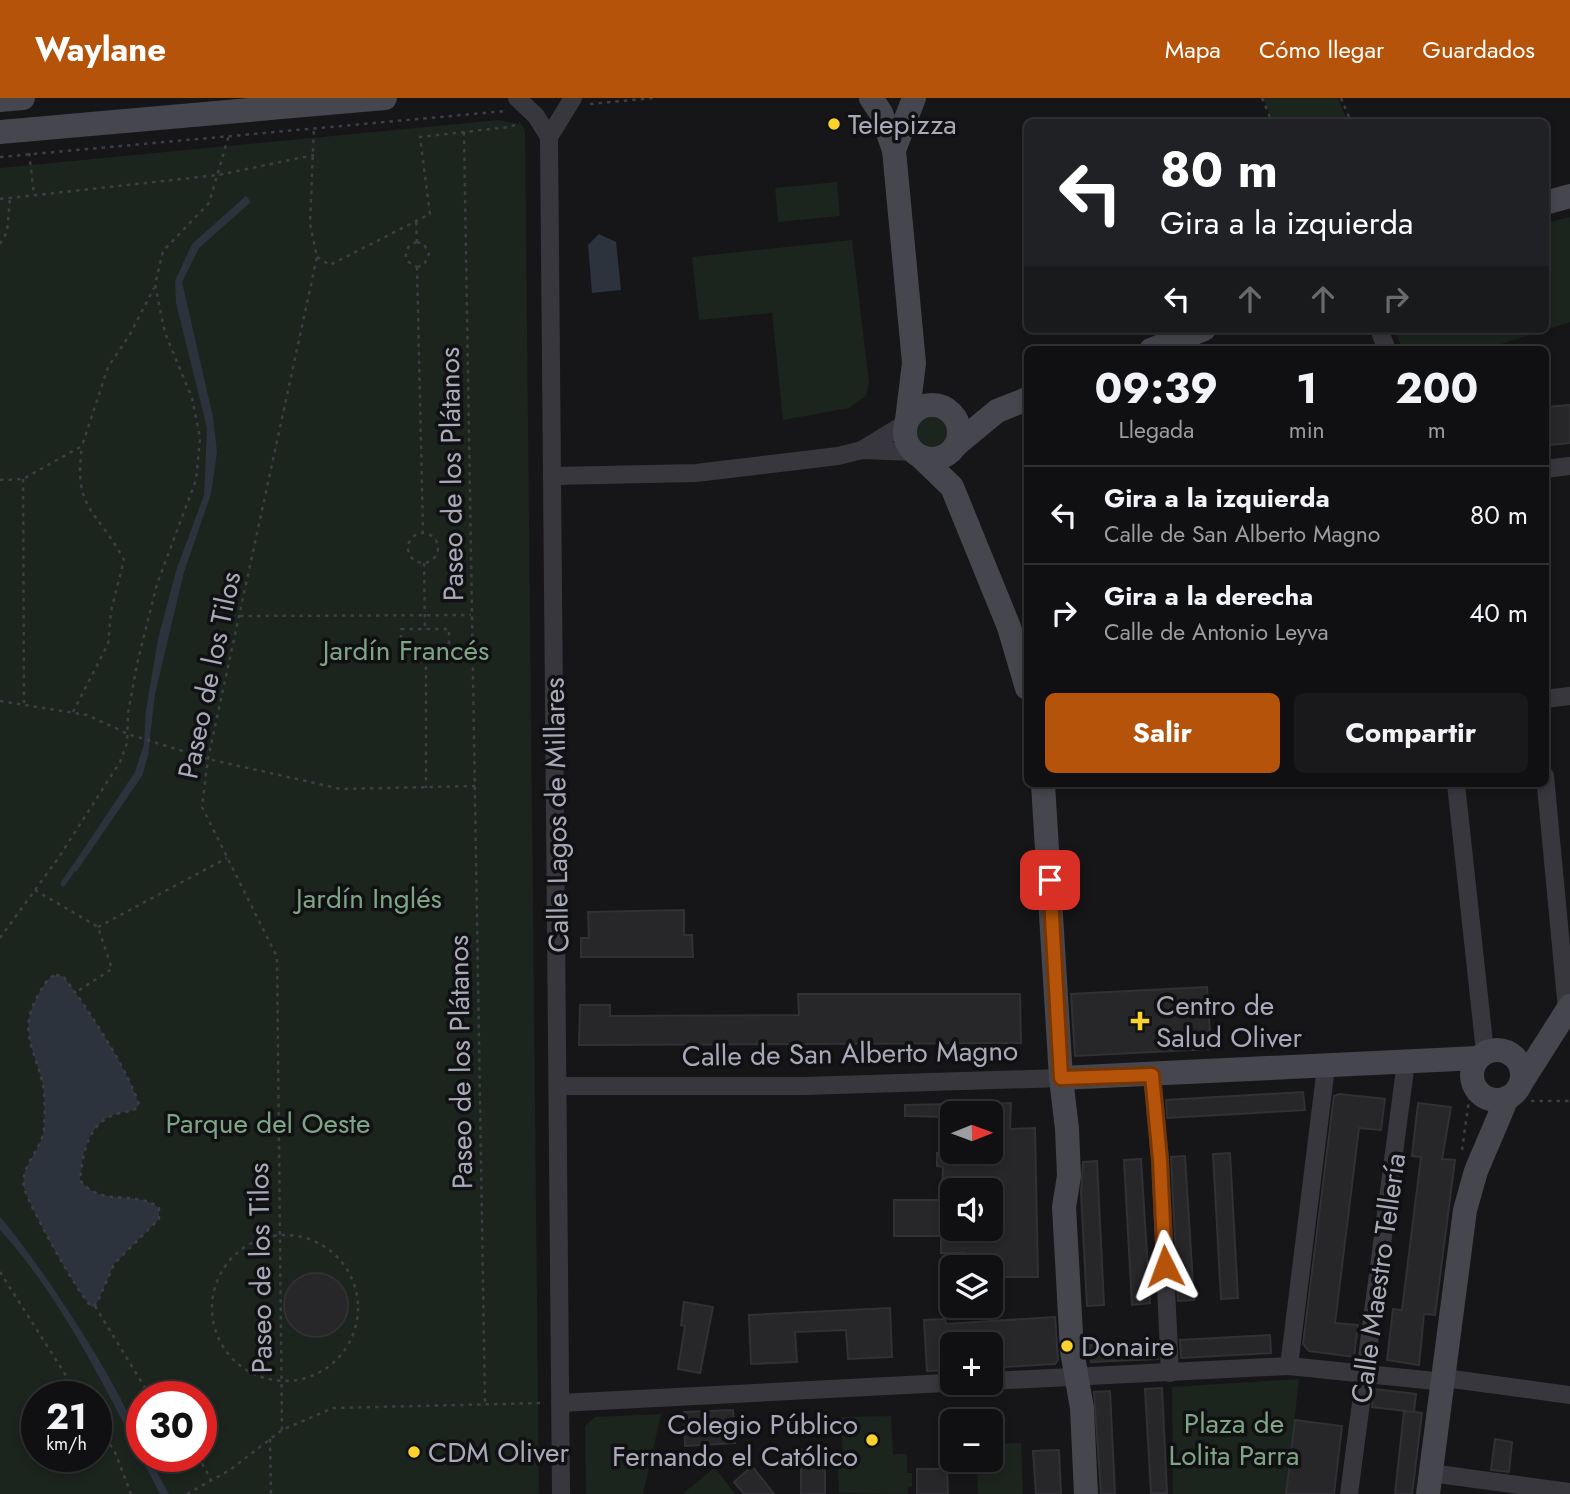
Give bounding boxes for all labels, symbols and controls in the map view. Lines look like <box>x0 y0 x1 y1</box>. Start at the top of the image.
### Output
text: Waylane <box>35 26 166 73</box>
text: Mapa <box>1165 32 1221 67</box>
text: Cómo llegar <box>1259 32 1384 67</box>
text: Guardados <box>1422 32 1535 67</box>
place label: Telepizza <box>848 104 957 145</box>
marker: Telepizza <box>826 116 842 132</box>
text: 80 m <box>1160 135 1278 205</box>
icon: left <box>1045 147 1136 238</box>
text: Gira a la izquierda <box>1160 200 1413 246</box>
icon: left <box>1158 280 1196 318</box>
icon: ahead <box>1231 280 1269 318</box>
icon: ahead <box>1304 280 1342 318</box>
icon: right <box>1377 280 1415 318</box>
street label: Paseo de los Plátanos <box>429 346 474 602</box>
text: 09:39 <box>1095 358 1218 419</box>
text: 1 <box>1296 358 1317 419</box>
text: 200 <box>1395 358 1478 419</box>
text: Llegada <box>1118 413 1194 447</box>
text: min <box>1289 413 1325 447</box>
text: m <box>1428 413 1446 447</box>
text: Gira a la izquierda <box>1104 479 1330 517</box>
icon: left <box>1045 496 1083 534</box>
text: 80 m <box>1470 496 1528 534</box>
text: Calle de San Alberto Magno <box>1104 517 1380 551</box>
street label: Paseo de los Tilos <box>168 568 251 782</box>
text: Gira a la derecha <box>1104 577 1313 615</box>
icon: right <box>1045 594 1083 632</box>
text: 40 m <box>1469 594 1528 632</box>
text: Calle de Antonio Leyva <box>1104 615 1329 649</box>
park label: Jardín Francés <box>319 630 489 671</box>
street label: Calle Lagos de Millares <box>534 677 579 953</box>
button: Salir <box>1045 693 1280 773</box>
button: Compartir <box>1294 693 1528 773</box>
pin <box>1020 850 1080 910</box>
icon: arrive <box>1031 861 1069 899</box>
park label: Jardín Inglés <box>292 878 442 919</box>
street label: Paseo de los Plátanos <box>438 934 483 1190</box>
place label: Centro de Salud Oliver <box>1156 985 1302 1058</box>
marker: Centro de Salud Oliver <box>1130 1011 1150 1031</box>
street label: Calle de San Alberto Magno <box>681 1030 1019 1077</box>
north arrow <box>940 1101 1003 1164</box>
map controls <box>940 1101 1003 1472</box>
park label: Parque del Oeste <box>166 1103 370 1144</box>
street label: Calle Maestro Tellería <box>1341 1150 1416 1406</box>
street label: Paseo de los Tilos <box>238 1162 283 1374</box>
button: sound <box>940 1178 1003 1241</box>
position arrow <box>1128 1229 1202 1303</box>
button: layers <box>940 1255 1003 1318</box>
place label: Donaire <box>1081 1326 1174 1367</box>
button: + <box>940 1332 1003 1395</box>
marker: Donaire <box>1059 1338 1075 1354</box>
speed limit sign: 30 <box>126 1381 217 1472</box>
text: 21 <box>46 1392 87 1442</box>
park label: Plaza de Lolita Parra <box>1169 1403 1299 1476</box>
place label: Colegio Público Fernando el Católico <box>612 1404 858 1477</box>
button: − <box>940 1409 1003 1472</box>
text: km/h <box>46 1431 87 1457</box>
place label: CDM Oliver <box>428 1432 569 1473</box>
marker: Colegio Público Fernando el Católico <box>864 1432 880 1448</box>
marker: CDM Oliver <box>406 1444 422 1460</box>

